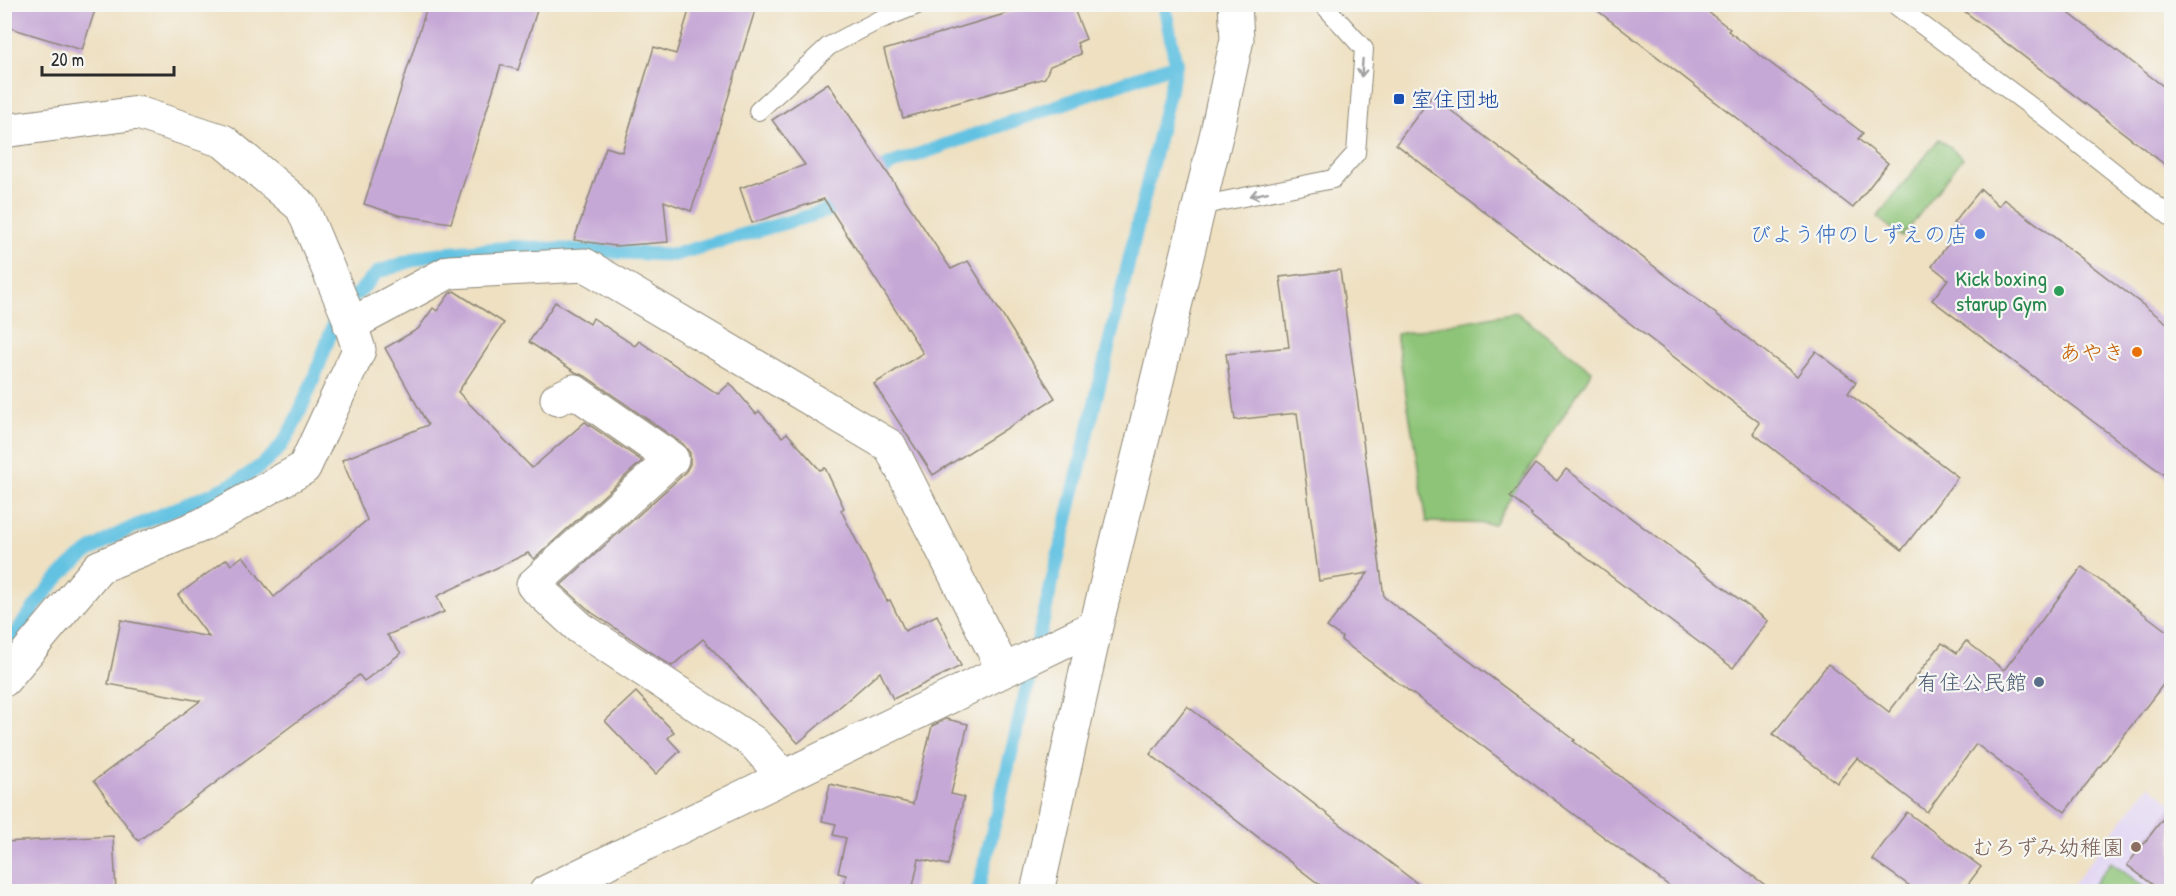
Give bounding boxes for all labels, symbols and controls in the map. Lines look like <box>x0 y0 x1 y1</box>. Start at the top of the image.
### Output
scale bar <box>42 39 174 77</box>
text: 20 m <box>51 47 84 72</box>
one-way arrow <box>1357 57 1368 77</box>
place label: 室住団地 <box>1411 84 1499 114</box>
marker: 室住団地 <box>1392 92 1406 106</box>
one-way arrow <box>1250 189 1270 200</box>
place label: びよう仲のしずえの店 <box>1749 219 1968 249</box>
marker: びよう仲のしずえの店 <box>1973 227 1987 241</box>
place label: Kick boxing starup Gym <box>1955 263 2047 318</box>
marker: Kick boxing starup Gym <box>2052 284 2066 298</box>
place label: あやき <box>2059 337 2125 367</box>
marker: あやき <box>2130 345 2144 359</box>
place label: 有住公民館 <box>1917 667 2027 697</box>
marker: 有住公民館 <box>2032 675 2046 689</box>
place label: むろずみ幼稚園 <box>1972 832 2124 862</box>
marker: むろずみ幼稚園 <box>2129 840 2143 854</box>

